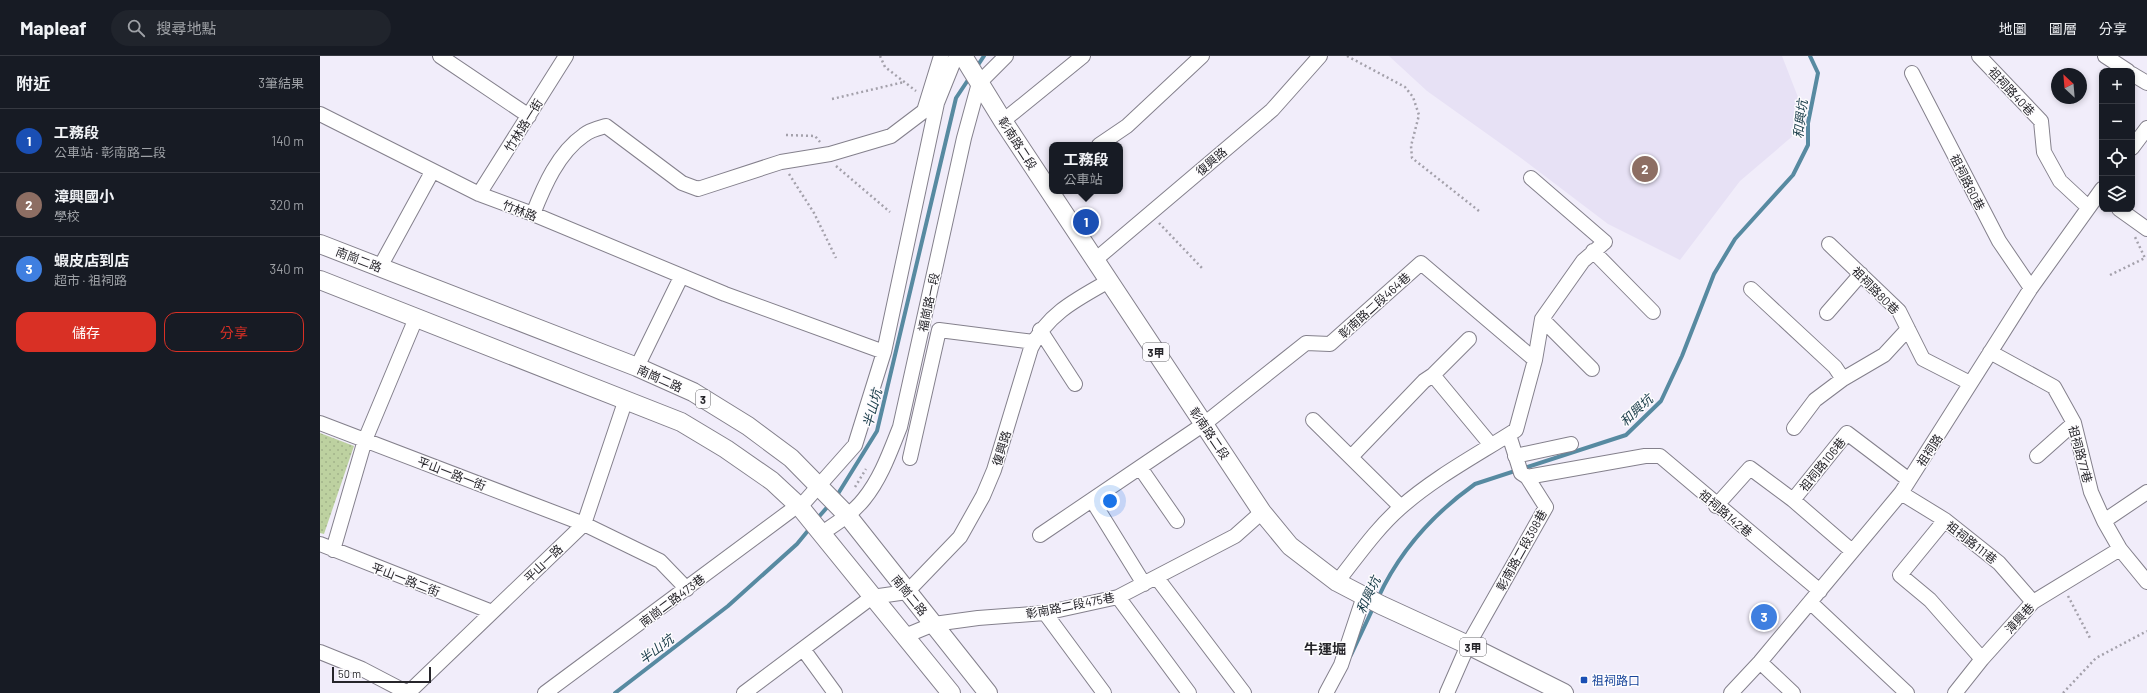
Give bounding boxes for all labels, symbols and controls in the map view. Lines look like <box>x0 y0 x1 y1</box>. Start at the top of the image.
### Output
search box <box>111 10 391 46</box>
text: Mapleaf <box>20 16 87 39</box>
icon: search <box>125 17 147 39</box>
text: 搜尋地點 <box>157 19 217 37</box>
text: 地圖 <box>1999 20 2027 37</box>
text: 圖層 <box>2049 20 2077 37</box>
text: 分享 <box>2099 20 2127 37</box>
street label: 祖祠路40巷 <box>1986 64 2038 118</box>
north arrow <box>2051 68 2087 104</box>
map controls <box>2099 68 2135 212</box>
button: + <box>2099 68 2135 104</box>
text: 附近 <box>16 73 50 93</box>
text: 3筆結果 <box>258 75 304 91</box>
street label: 竹林路一街 <box>501 96 545 154</box>
water label: 和興坑 <box>1790 97 1811 139</box>
button: − <box>2099 104 2135 140</box>
street label: 彰南路二段 <box>996 114 1040 172</box>
text: 工務段 <box>54 123 99 141</box>
text: 1 <box>27 133 31 149</box>
text: 140 m <box>272 133 304 149</box>
button: locate <box>2099 140 2135 176</box>
popup <box>1049 142 1123 194</box>
text: 公車站 · 彰南路二段 <box>54 144 166 160</box>
street label: 復興路 <box>1193 144 1229 178</box>
text: 工務段 <box>1063 150 1109 168</box>
street label: 祖祠路60巷 <box>1948 152 1988 212</box>
pin: 2 <box>1632 154 1658 184</box>
text: 公車站 <box>1063 171 1103 187</box>
button: layers <box>2099 176 2135 212</box>
text: 漳興國小 <box>54 187 114 205</box>
text: 2 <box>25 197 33 213</box>
text: 320 m <box>270 197 304 213</box>
street label: 竹林路 <box>501 197 539 223</box>
pin: 1 <box>1073 207 1099 237</box>
text: 學校 <box>54 208 80 224</box>
street label: 南崗二路 <box>334 244 384 274</box>
text: 蝦皮店到店 <box>54 251 129 269</box>
text: 3 <box>25 261 33 277</box>
text: 340 m <box>269 261 304 277</box>
street label: 祖祠路80巷 <box>1849 263 1903 317</box>
street label: 彰南路二段464巷 <box>1335 269 1413 341</box>
street label: 福崗路一段 <box>915 271 941 333</box>
text: 超市 · 祖祠路 <box>54 272 127 288</box>
button: 儲存 <box>16 312 156 352</box>
button: 分享 <box>164 312 304 352</box>
road number: 3甲 <box>1143 343 1169 361</box>
street label: 南崗二路 <box>635 362 685 394</box>
water label: 半山坑 <box>859 385 885 429</box>
water label: 和興坑 <box>1616 389 1657 429</box>
road number: 3 <box>696 390 710 408</box>
street label: 彰南路二段 <box>1187 404 1233 462</box>
street label: 祖祠路77巷 <box>2067 424 2095 484</box>
street label: 復興路 <box>989 429 1013 467</box>
street label: 祖祠路 <box>1913 431 1945 469</box>
street label: 祖祠路106巷 <box>1796 434 1848 494</box>
street label: 平山一路一街 <box>416 454 488 492</box>
street label: 祖祠路142巷 <box>1697 487 1755 539</box>
your location <box>1100 491 1120 511</box>
street label: 彰南路二段398巷 <box>1493 507 1549 593</box>
street label: 祖祠路111巷 <box>1944 518 2000 566</box>
street label: 平山一路 <box>521 541 565 585</box>
street label: 平山一路二街 <box>370 560 442 598</box>
street label: 南崗二路473巷 <box>637 571 707 629</box>
street label: 南崗二路 <box>889 572 931 618</box>
water label: 和興坑 <box>1353 572 1384 616</box>
street label: 彰南路二段475巷 <box>1024 590 1116 620</box>
street label: 漳興巷 <box>2002 600 2036 636</box>
pin: 3 <box>1751 602 1777 632</box>
water label: 半山坑 <box>636 630 678 667</box>
road number: 3甲 <box>1460 638 1486 656</box>
district label: 牛運堀 <box>1304 640 1346 657</box>
scale bar <box>332 665 431 684</box>
text: 50 m <box>338 667 361 680</box>
place label: 祖祠路口 <box>1592 673 1640 687</box>
marker: 祖祠路口 <box>1579 675 1589 685</box>

